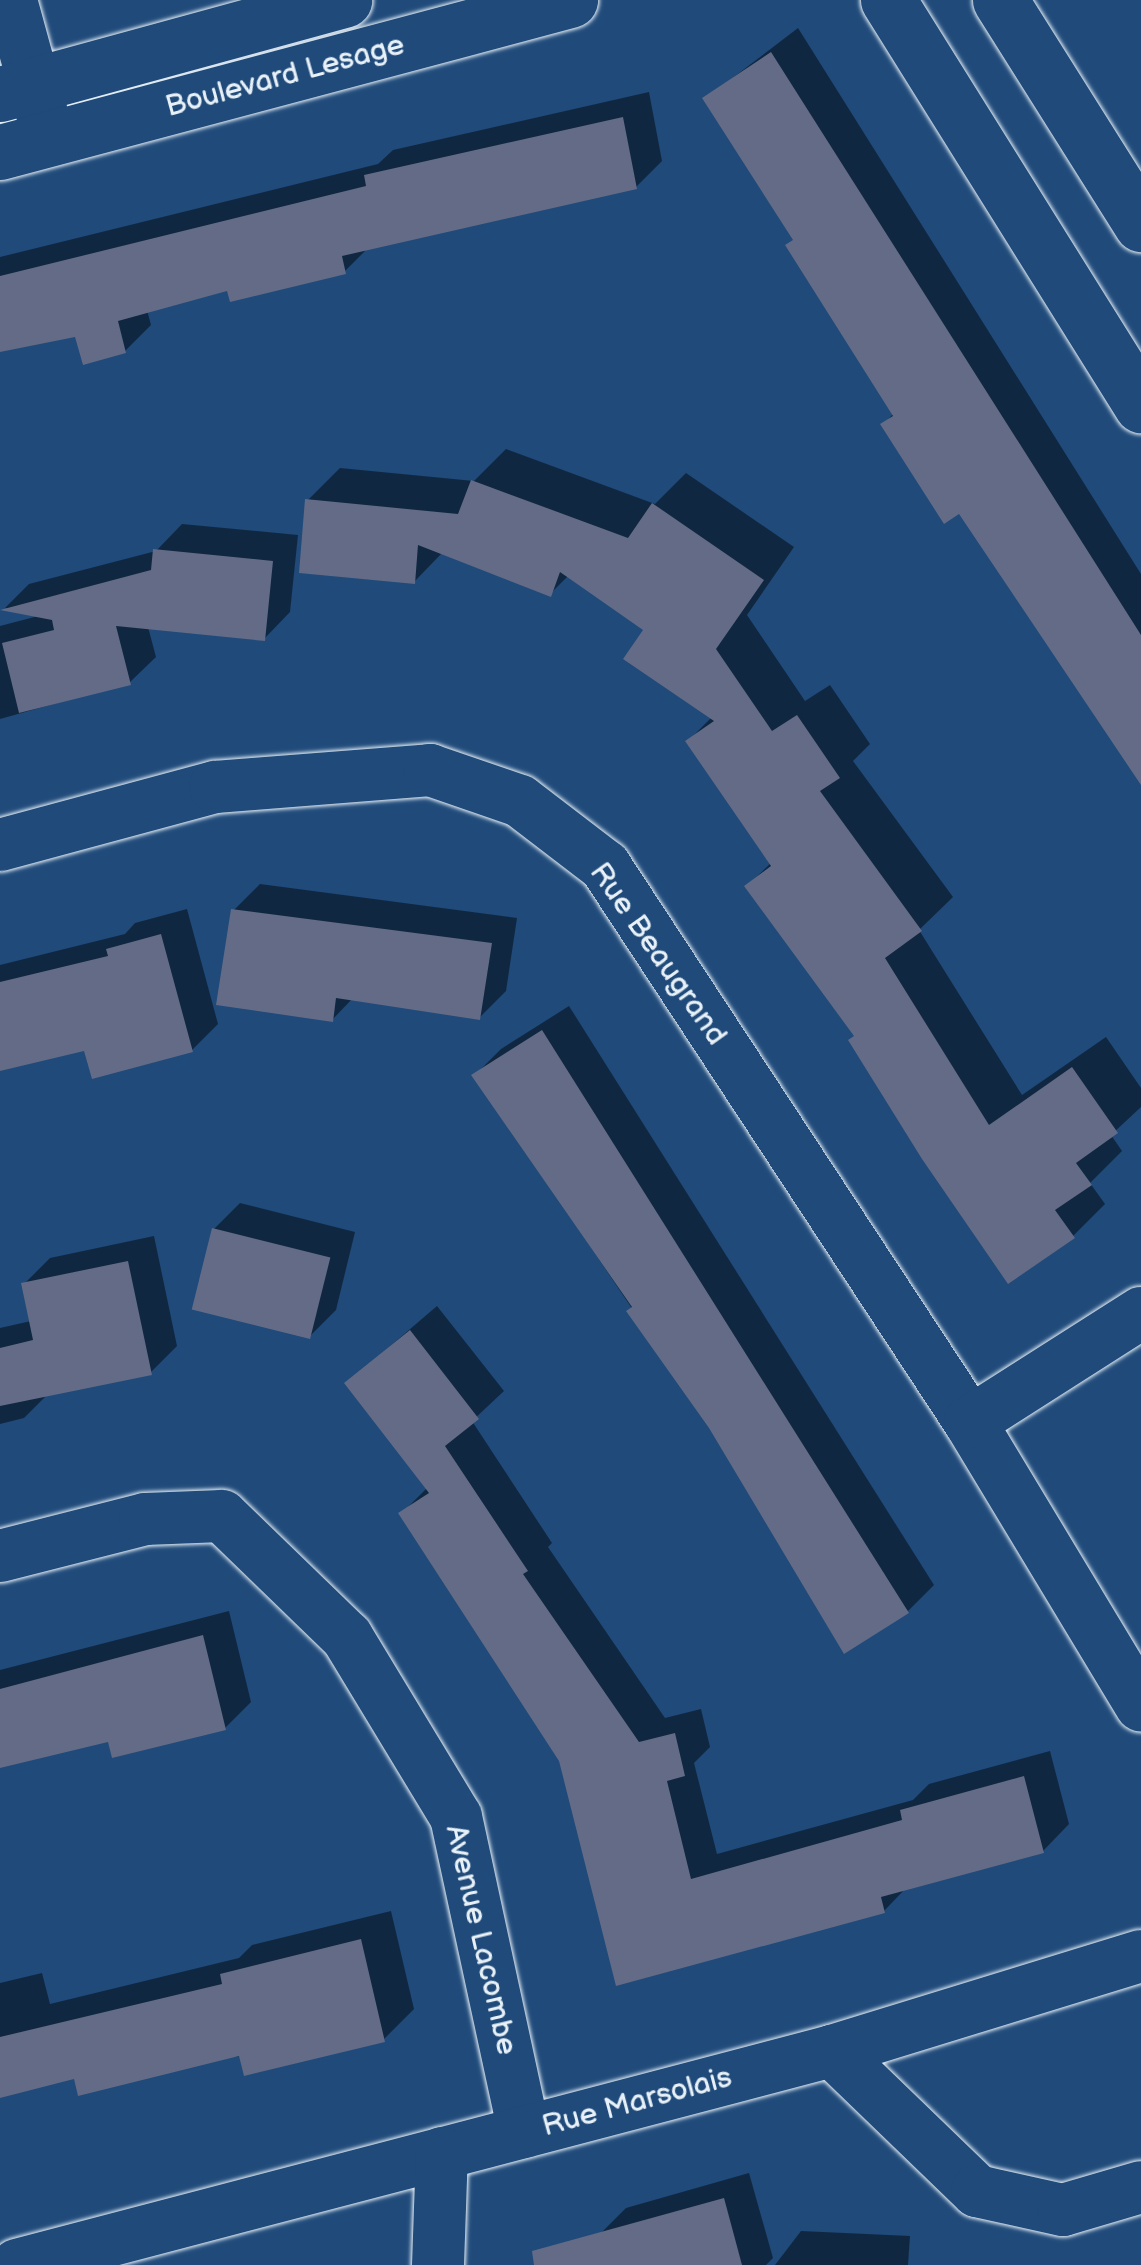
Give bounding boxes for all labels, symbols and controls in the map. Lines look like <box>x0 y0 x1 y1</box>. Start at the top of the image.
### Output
street label: Boulevard Lesage <box>162 27 408 125</box>
street label: Rue Beaugrand <box>582 856 734 1052</box>
street label: Avenue Lacombe <box>437 1822 525 2058</box>
street label: Rue Marsolais <box>538 2059 736 2145</box>

